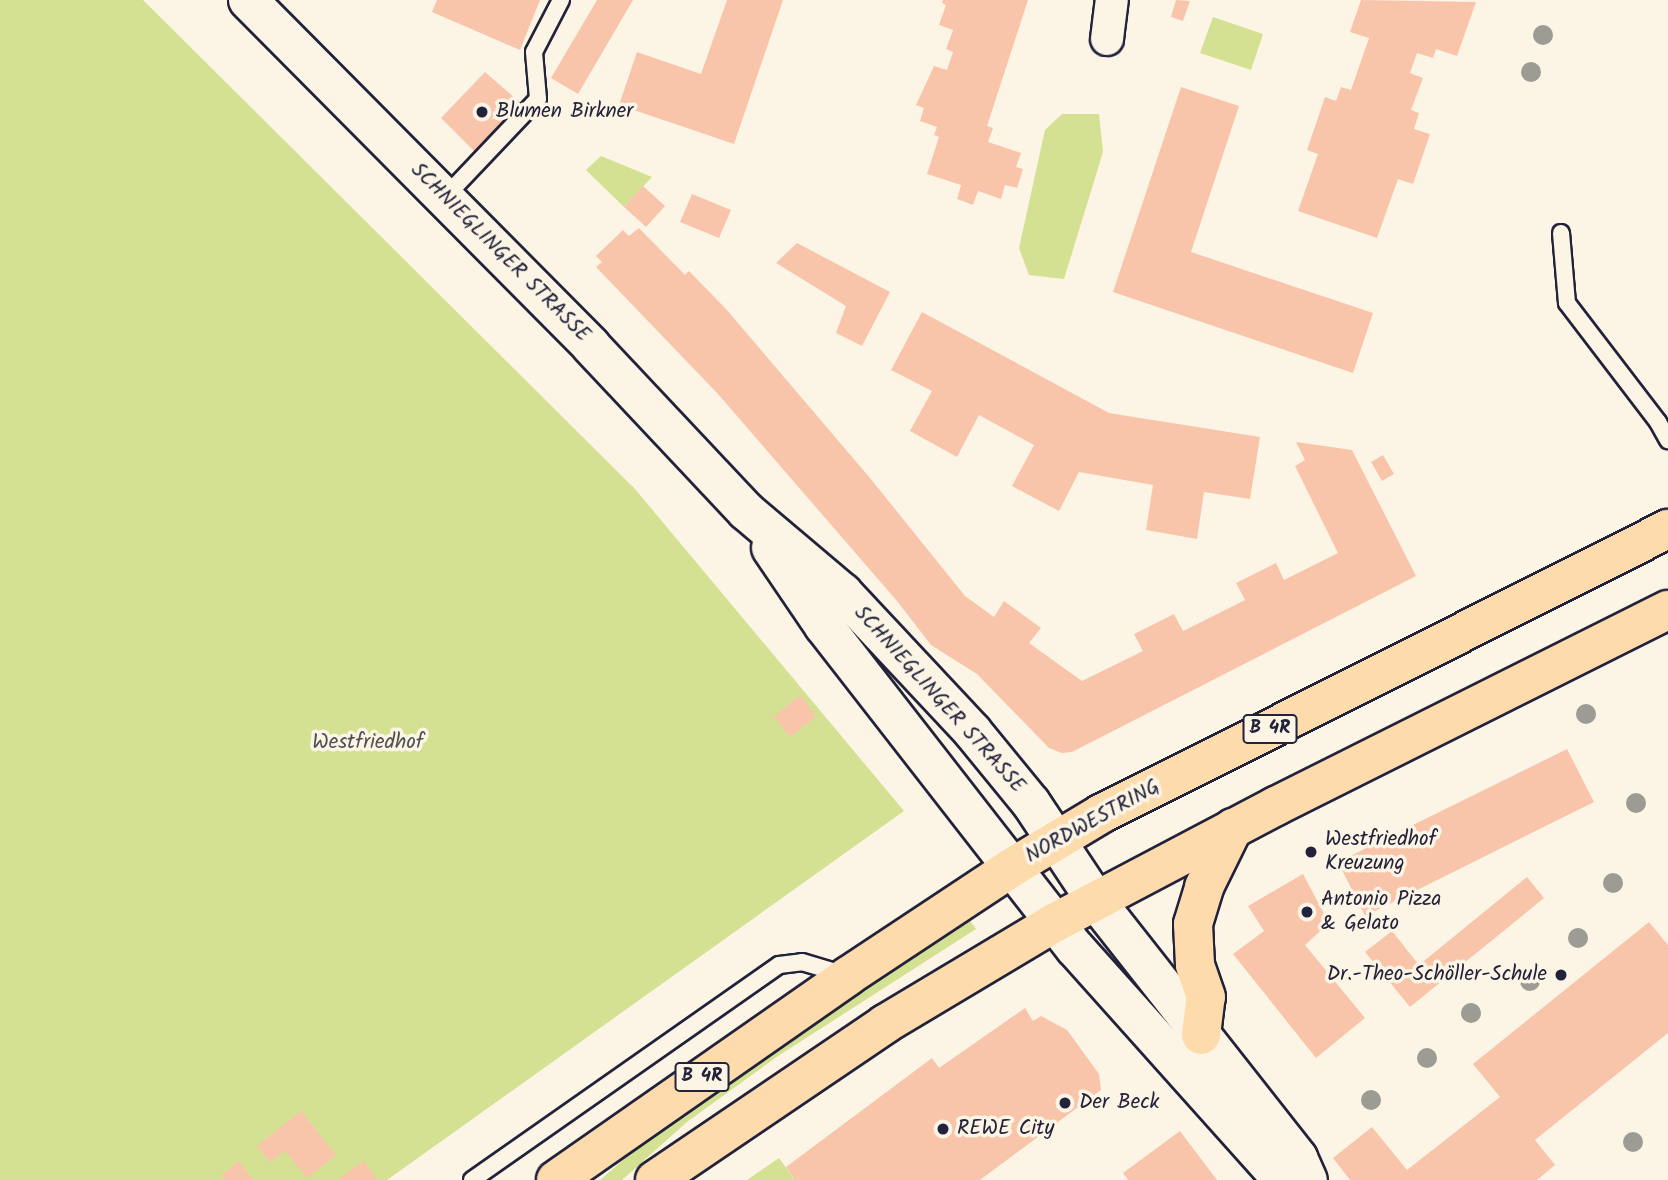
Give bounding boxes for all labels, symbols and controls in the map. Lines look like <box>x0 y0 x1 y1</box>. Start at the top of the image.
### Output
place label: Blumen Birkner <box>496 99 633 125</box>
marker: Blumen Birkner <box>474 104 490 120</box>
street label: SCHNIEGLINGER STRASSE <box>405 158 595 348</box>
street label: SCHNIEGLINGER STRASSE <box>848 601 1030 799</box>
road number: B 4R <box>1242 714 1298 744</box>
park label: Westfriedhof <box>312 730 424 756</box>
street label: NORDWESTRING <box>1021 775 1165 869</box>
place label: Westfriedhof Kreuzung <box>1325 827 1436 877</box>
marker: Westfriedhof Kreuzung <box>1303 844 1319 860</box>
place label: Antonio Pizza & Gelato <box>1321 887 1441 937</box>
marker: Antonio Pizza & Gelato <box>1299 904 1315 920</box>
place label: Dr.-Theo-Schöller-Schule <box>1327 962 1547 988</box>
marker: Dr.-Theo-Schöller-Schule <box>1553 967 1569 983</box>
road number: B 4R <box>674 1062 730 1092</box>
place label: Der Beck <box>1079 1090 1159 1116</box>
marker: Der Beck <box>1057 1095 1073 1111</box>
place label: REWE City <box>957 1116 1054 1142</box>
marker: REWE City <box>935 1121 951 1137</box>

